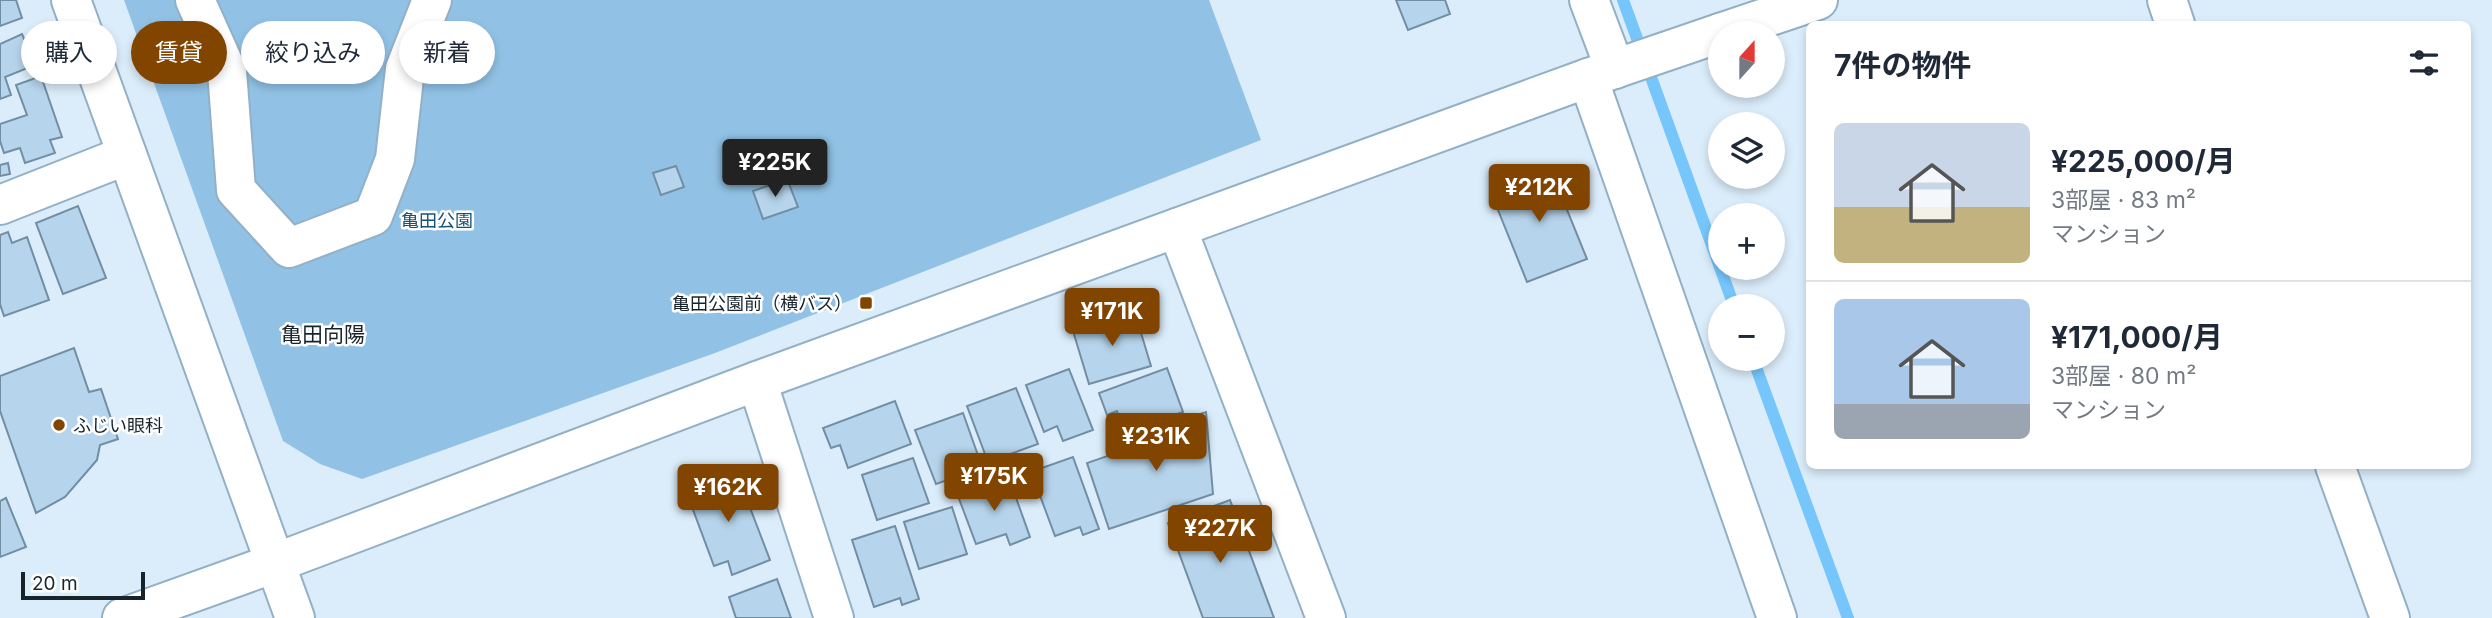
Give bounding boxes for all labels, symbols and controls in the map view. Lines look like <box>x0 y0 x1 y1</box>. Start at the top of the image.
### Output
chip: 購入 <box>21 21 117 84</box>
chip: 賃貸 <box>131 21 227 84</box>
chip: 絞り込み <box>241 21 385 84</box>
chip: 新着 <box>399 21 495 84</box>
north arrow <box>1708 21 1785 98</box>
map controls <box>1708 21 1785 371</box>
icon: filters <box>2405 44 2443 82</box>
text: 7件の物件 <box>1834 47 1971 83</box>
button: layers <box>1708 112 1785 189</box>
pin: ¥225K <box>726 140 824 199</box>
text: ¥225,000/月 <box>2051 143 2236 179</box>
text: ¥225K <box>738 148 812 176</box>
icon: home <box>1890 151 1974 235</box>
pin: ¥212K <box>1490 164 1588 224</box>
text: ¥212K <box>1505 173 1573 201</box>
text: 3部屋 · 83 m² <box>2051 186 2196 214</box>
button: + <box>1708 203 1785 280</box>
park label: 亀田公園 <box>401 210 473 231</box>
text: マンション <box>2051 220 2166 248</box>
pin: ¥171K <box>1063 288 1161 348</box>
place label: 亀田公園前（横バス） <box>672 293 852 314</box>
button: − <box>1708 294 1785 371</box>
marker: 亀田公園前（横バス） <box>858 295 874 311</box>
text: ¥171K <box>1081 297 1143 325</box>
text: ¥171,000/月 <box>2051 319 2223 355</box>
district label: 亀田向陽 <box>281 322 365 347</box>
icon: home <box>1890 327 1974 411</box>
text: 3部屋 · 80 m² <box>2051 362 2196 390</box>
text: マンション <box>2051 396 2166 424</box>
pin: ¥231K <box>1107 414 1205 473</box>
place label: ふじい眼科 <box>73 415 163 436</box>
marker: ふじい眼科 <box>51 417 67 433</box>
text: ¥231K <box>1122 422 1190 450</box>
pin: ¥175K <box>945 454 1043 513</box>
text: ¥175K <box>960 462 1028 490</box>
pin: ¥162K <box>679 464 777 524</box>
text: ¥162K <box>694 473 763 501</box>
pin: ¥227K <box>1171 505 1269 565</box>
text: ¥227K <box>1184 514 1256 542</box>
scale bar <box>21 569 145 601</box>
text: 20 m <box>32 572 78 595</box>

